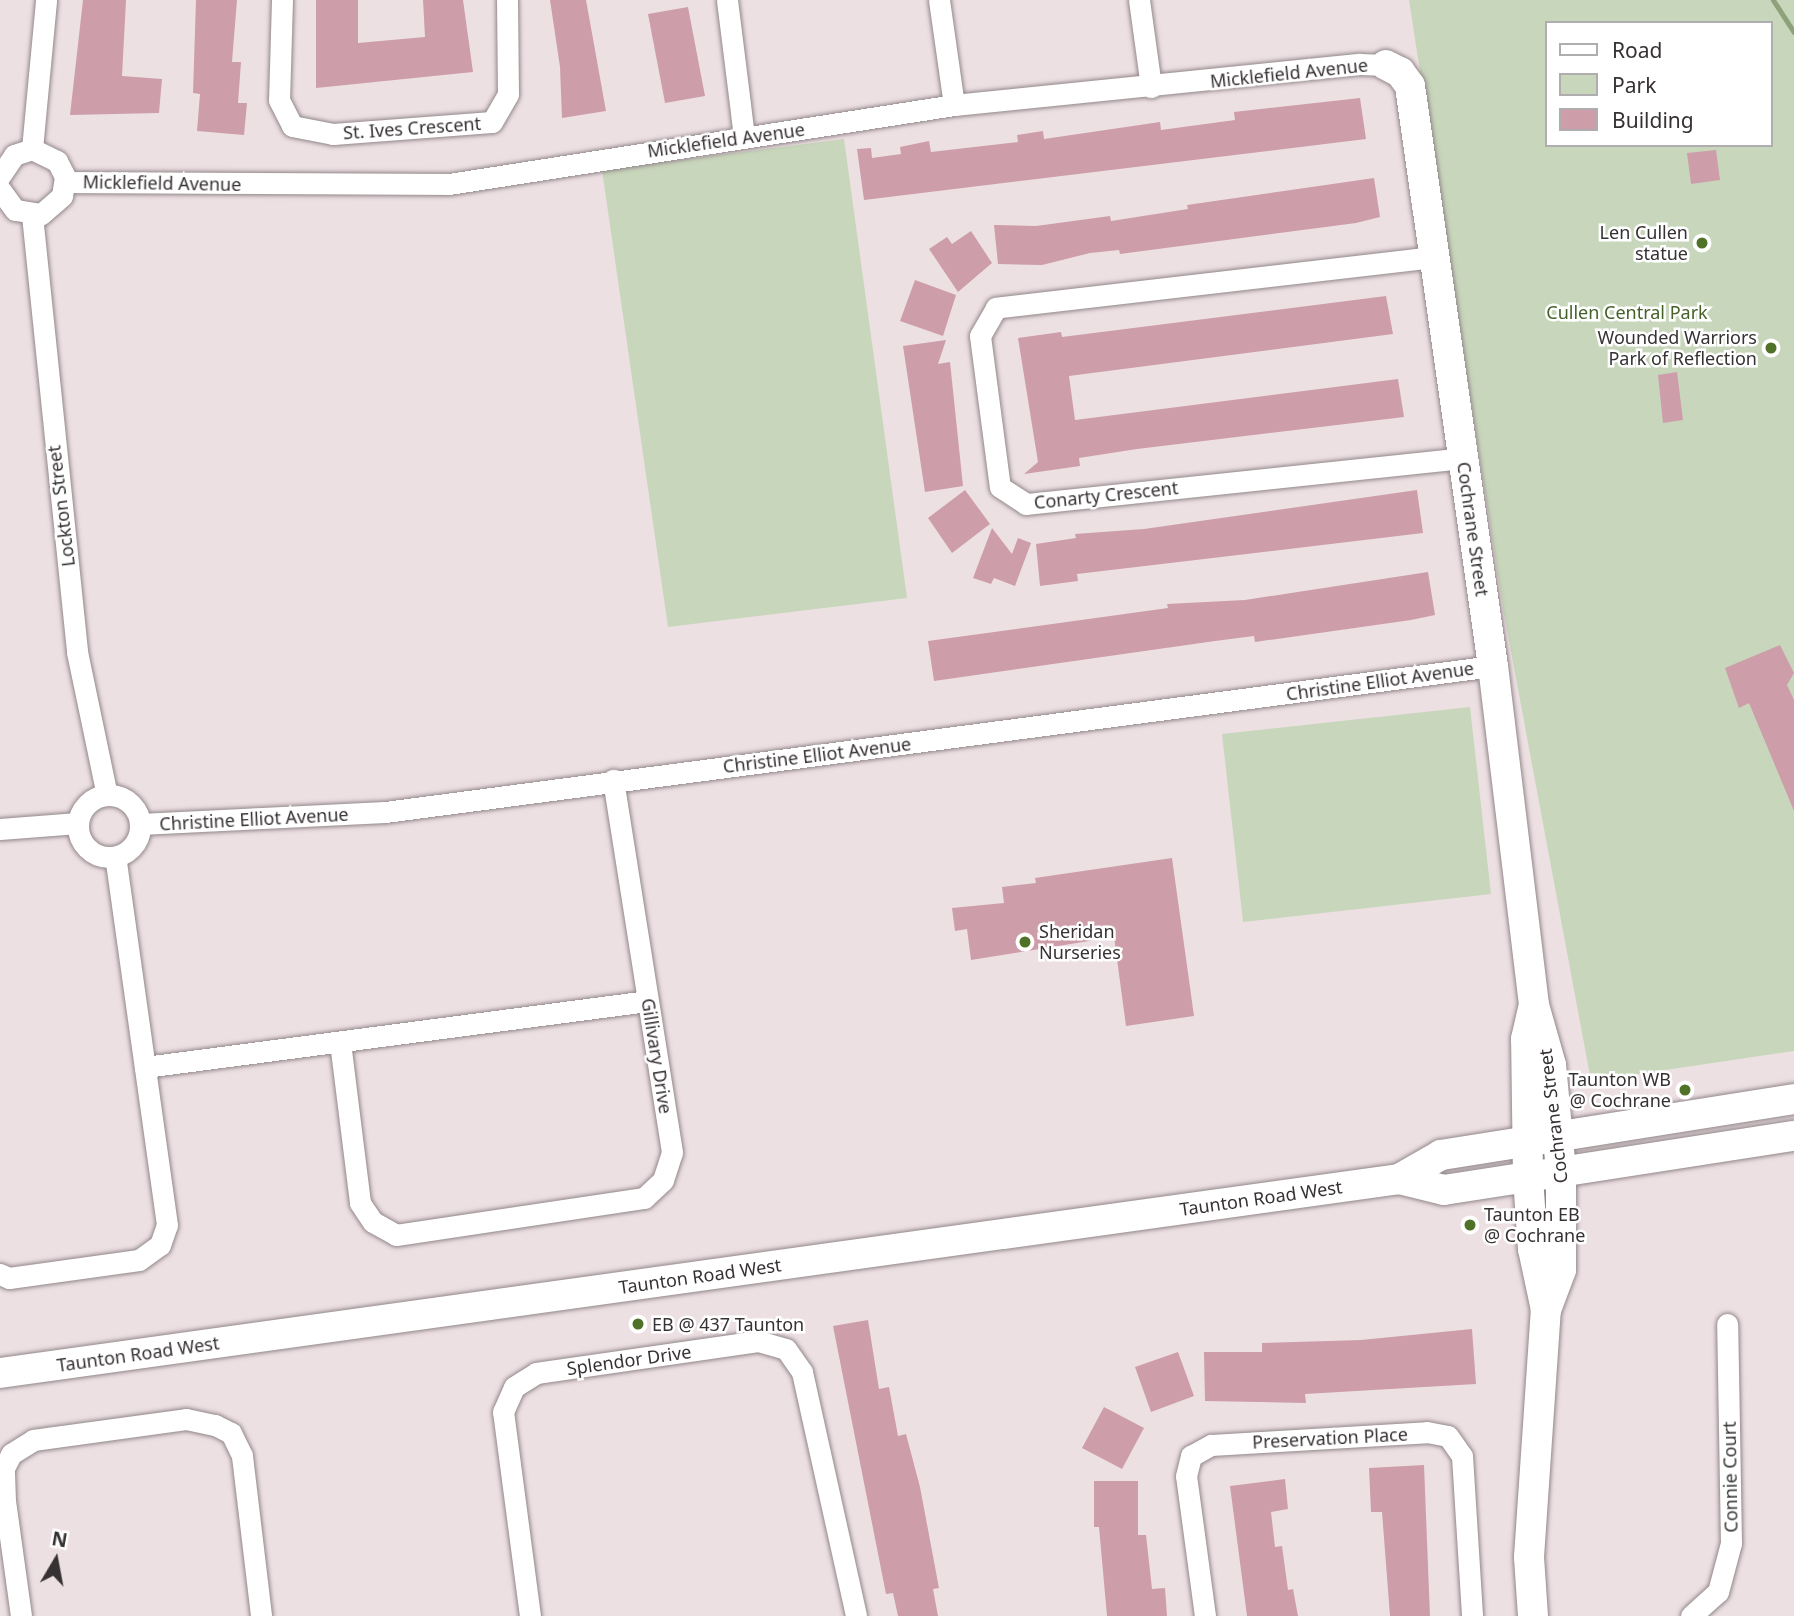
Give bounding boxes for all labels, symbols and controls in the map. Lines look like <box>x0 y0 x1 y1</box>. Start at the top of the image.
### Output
legend <box>1546 21 1773 147</box>
text: Road <box>1612 36 1662 64</box>
street label: Micklefield Avenue <box>1209 54 1369 92</box>
text: Park <box>1612 71 1656 99</box>
text: Building <box>1612 106 1694 134</box>
street label: St. Ives Crescent <box>342 112 482 144</box>
street label: Micklefield Avenue <box>646 118 806 162</box>
street label: Micklefield Avenue <box>83 171 241 195</box>
place label: Len Cullen statue <box>1600 222 1688 264</box>
marker: Len Cullen statue <box>1694 235 1710 251</box>
park label: Cullen Central Park <box>1546 301 1708 323</box>
place label: Wounded Warriors Park of Reflection <box>1598 327 1757 370</box>
marker: Wounded Warriors Park of Reflection <box>1763 340 1779 356</box>
street label: Lockton Street <box>43 444 79 568</box>
street label: Cochrane Street <box>1453 460 1493 598</box>
street label: Conarty Crescent <box>1033 477 1179 513</box>
street label: Christine Elliot Avenue <box>1285 657 1475 705</box>
street label: Christine Elliot Avenue <box>722 733 912 777</box>
street label: Christine Elliot Avenue <box>159 803 349 835</box>
place label: Sheridan Nurseries <box>1039 921 1121 964</box>
marker: Sheridan Nurseries <box>1017 934 1033 950</box>
street label: Gillivary Drive <box>637 997 677 1115</box>
street label: Cochrane Street <box>1534 1047 1572 1185</box>
place label: Taunton WB @ Cochrane <box>1568 1069 1671 1112</box>
marker: Taunton WB @ Cochrane <box>1677 1082 1693 1098</box>
street label: Taunton Road West <box>1178 1176 1344 1220</box>
place label: Taunton EB @ Cochrane <box>1484 1204 1585 1246</box>
marker: Taunton EB @ Cochrane <box>1462 1217 1478 1233</box>
street label: Taunton Road West <box>617 1254 783 1298</box>
place label: EB @ 437 Taunton <box>652 1313 804 1335</box>
marker: EB @ 437 Taunton <box>630 1316 646 1332</box>
street label: Taunton Road West <box>55 1332 221 1376</box>
street label: Splendor Drive <box>565 1341 693 1379</box>
street label: Connie Court <box>1718 1421 1742 1533</box>
street label: Preservation Place <box>1252 1423 1408 1453</box>
north arrow <box>21 1525 91 1595</box>
text: N <box>50 1525 70 1553</box>

